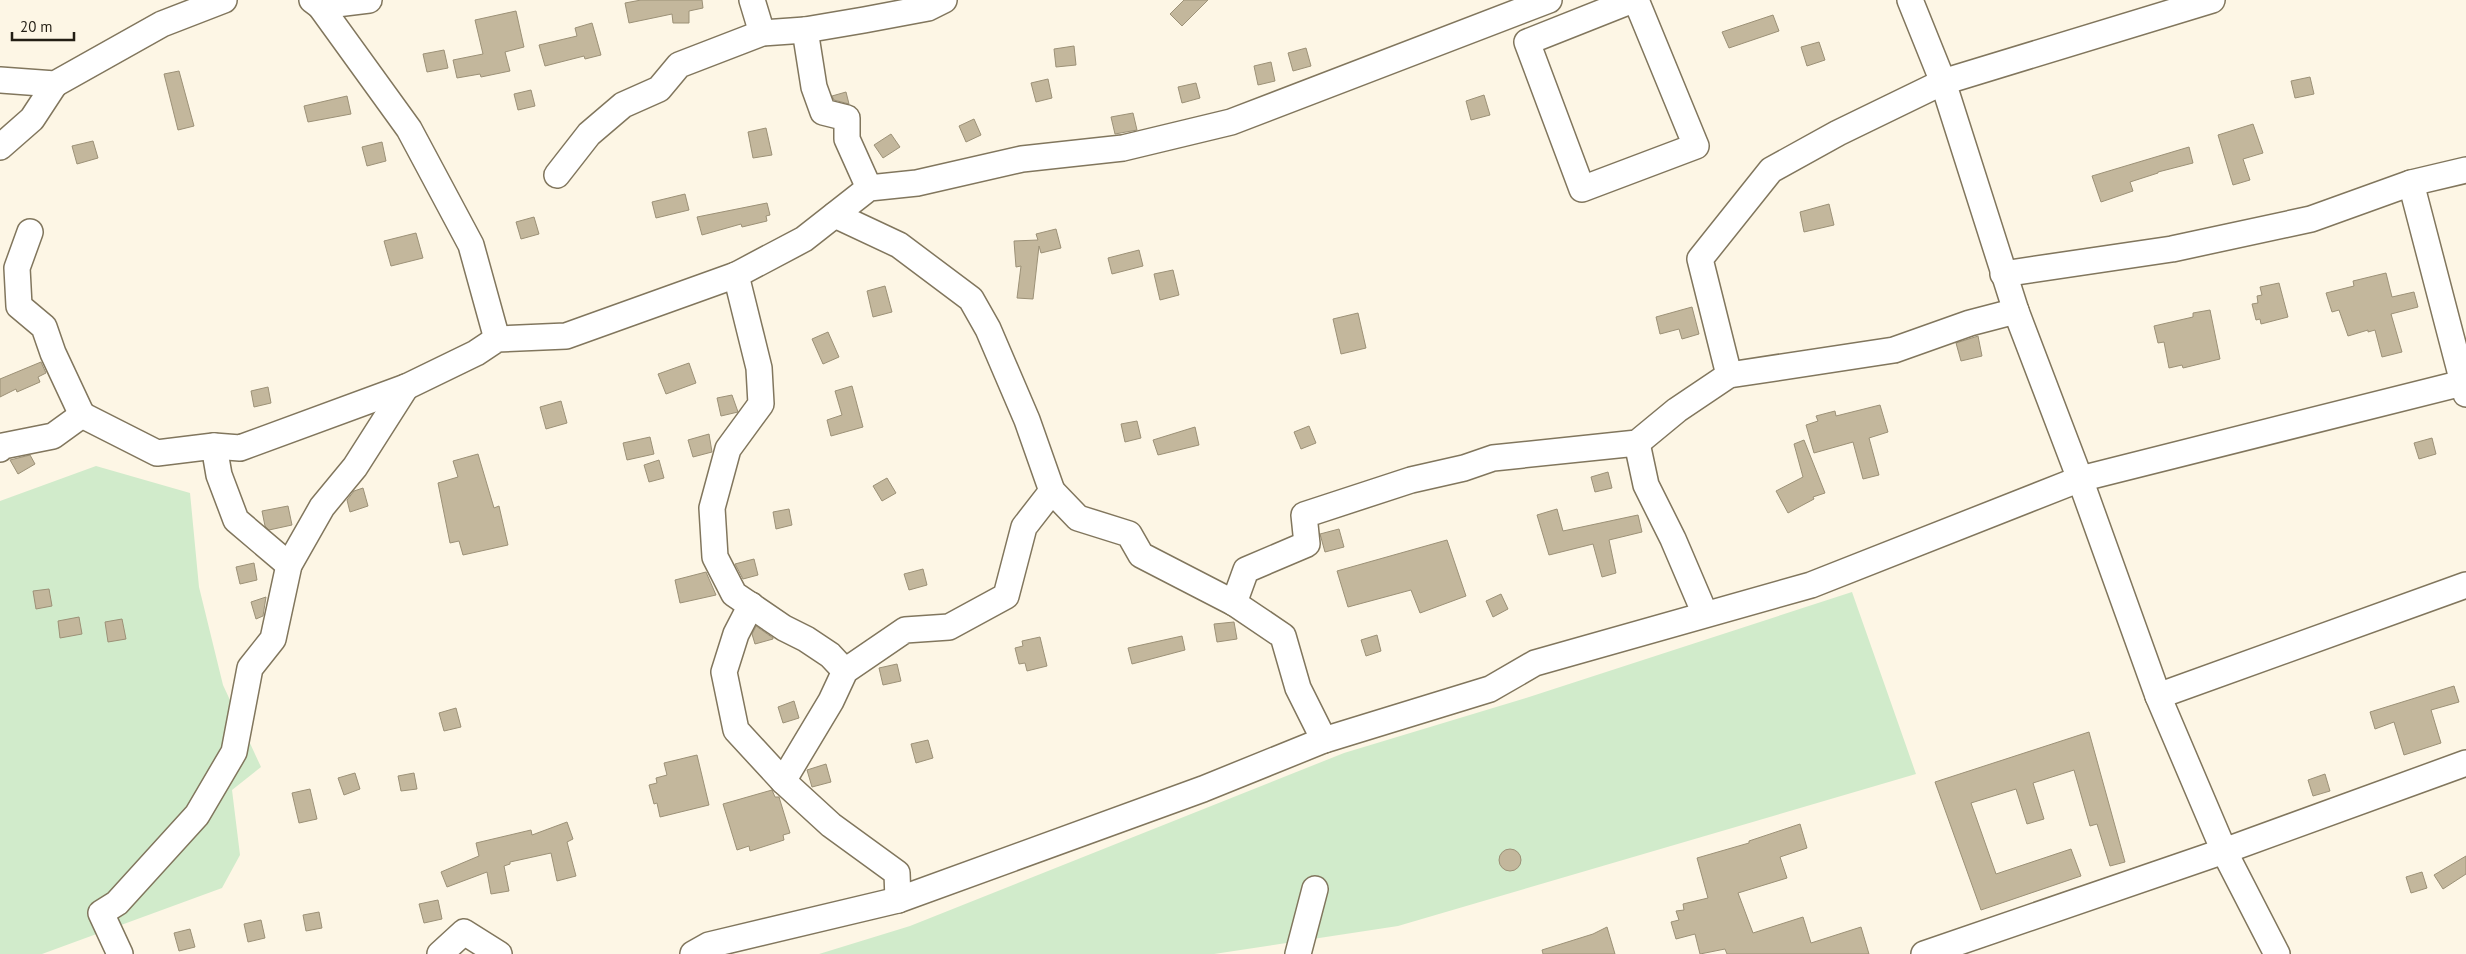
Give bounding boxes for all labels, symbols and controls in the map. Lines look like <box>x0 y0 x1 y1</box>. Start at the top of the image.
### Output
scale bar <box>12 10 75 42</box>
text: 20 m <box>20 17 53 36</box>

